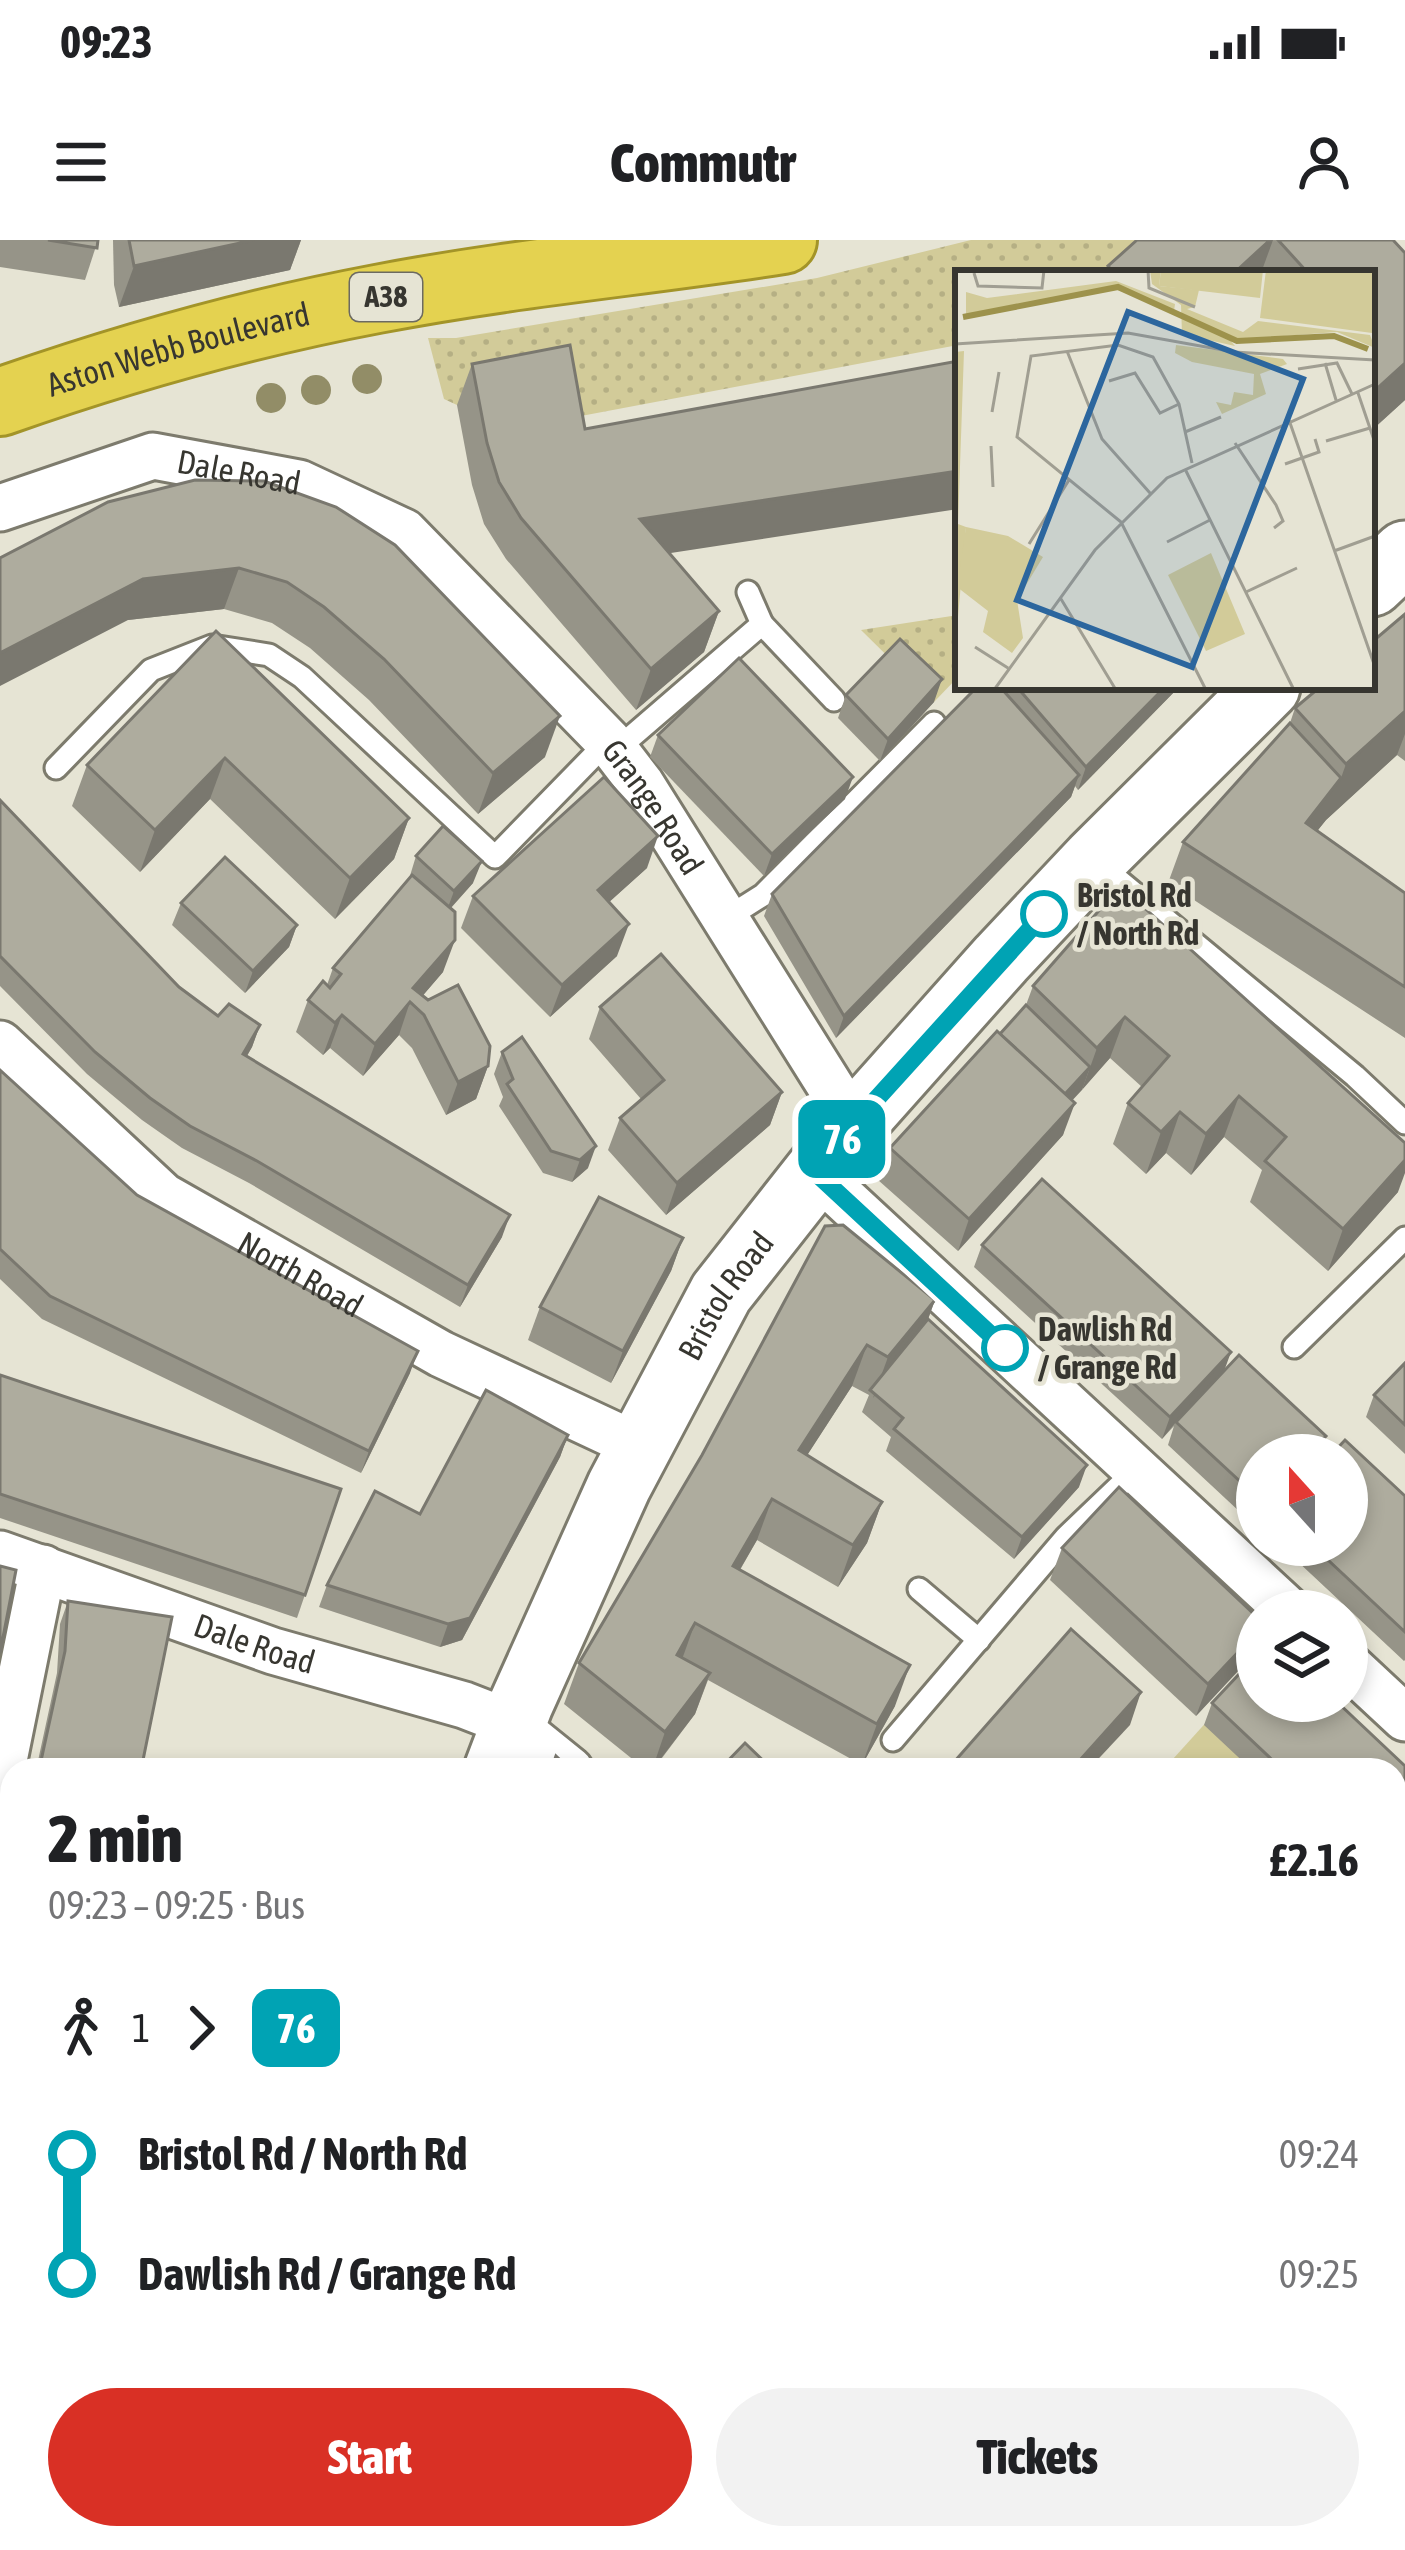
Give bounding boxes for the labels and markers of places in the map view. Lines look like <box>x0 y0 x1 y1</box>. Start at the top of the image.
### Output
place label: Bristol Rd / North Rd <box>1077 876 1199 952</box>
marker: Bristol Rd / North Rd <box>1022 892 1066 936</box>
place label: Dawlish Rd / Grange Rd <box>1038 1310 1177 1386</box>
marker: Dawlish Rd / Grange Rd <box>983 1326 1027 1370</box>

